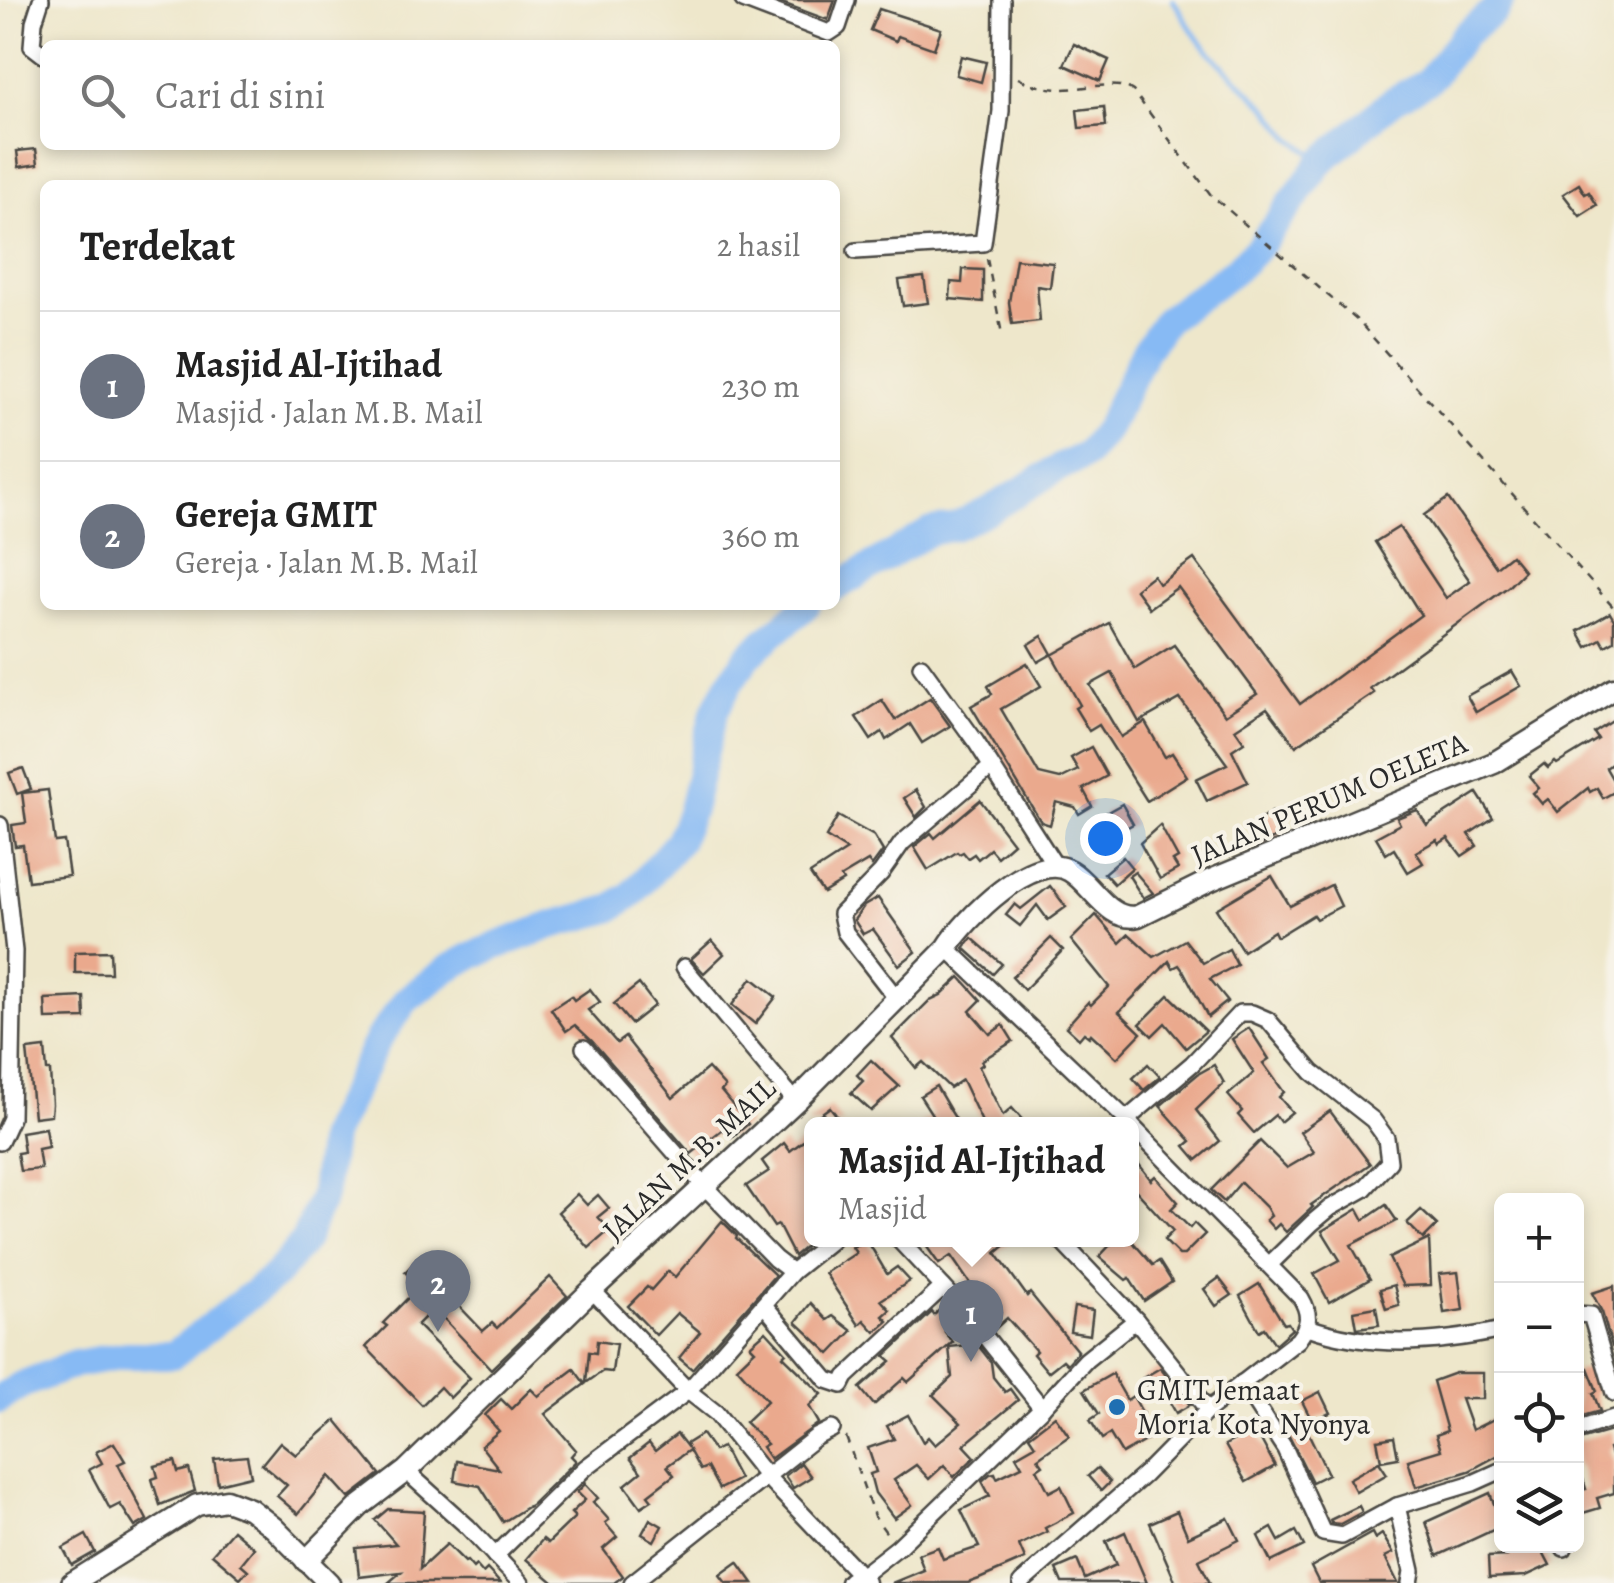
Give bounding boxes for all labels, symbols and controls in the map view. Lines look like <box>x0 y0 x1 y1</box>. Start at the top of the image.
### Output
search box <box>40 40 840 150</box>
icon: search <box>75 68 130 123</box>
text: Cari di sini <box>155 69 325 121</box>
text: Terdekat <box>80 217 235 274</box>
text: 2 hasil <box>717 223 800 267</box>
text: Masjid Al-Ijtihad <box>175 338 442 390</box>
text: 1 <box>107 364 118 408</box>
text: 230 m <box>721 364 800 408</box>
text: Masjid · Jalan M.B. Mail <box>175 390 482 434</box>
text: Gereja GMIT <box>175 488 377 540</box>
text: 2 <box>105 514 120 558</box>
text: 360 m <box>722 514 800 558</box>
text: Gereja · Jalan M.B. Mail <box>175 540 478 584</box>
street label: JALAN PERUM OELETA <box>1185 723 1473 875</box>
your location <box>1080 813 1131 864</box>
street label: JALAN M.B. MAIL <box>594 1068 785 1250</box>
popup <box>804 1117 1139 1247</box>
text: Masjid Al-Ijtihad <box>838 1134 1105 1186</box>
text: Masjid <box>838 1186 927 1230</box>
map controls <box>1494 1193 1584 1553</box>
button: + <box>1494 1193 1584 1283</box>
pin: 2 <box>406 1250 470 1332</box>
pin: 1 <box>938 1280 1004 1362</box>
button: − <box>1494 1283 1584 1373</box>
place label: GMIT Jemaat Moria Kota Nyonya <box>1137 1370 1371 1444</box>
button: locate <box>1494 1373 1584 1463</box>
marker: GMIT Jemaat Moria Kota Nyonya <box>1106 1396 1128 1418</box>
button: layers <box>1494 1463 1584 1553</box>

